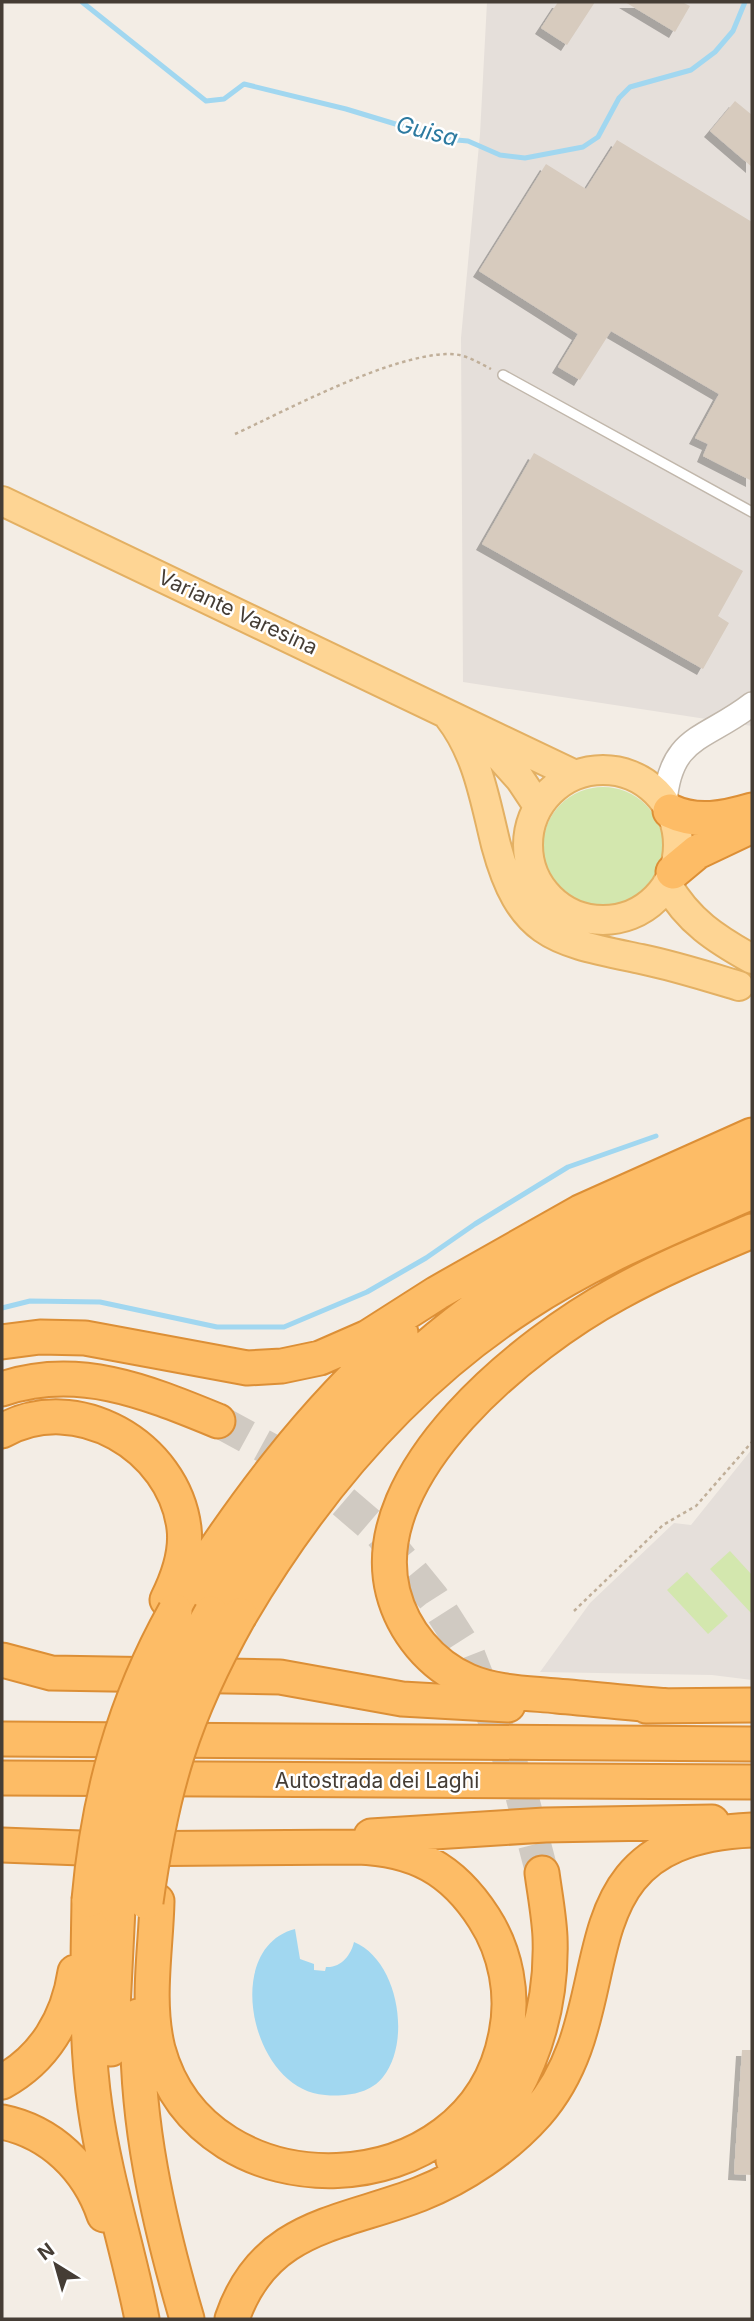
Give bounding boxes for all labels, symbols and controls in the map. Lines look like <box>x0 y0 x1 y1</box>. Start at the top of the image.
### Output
water label: Guisa <box>393 110 461 152</box>
street label: Variante Varesina <box>154 564 322 660</box>
street label: Autostrada dei Laghi <box>275 1768 479 1793</box>
north arrow <box>21 2230 91 2300</box>
text: N <box>33 2238 59 2265</box>

